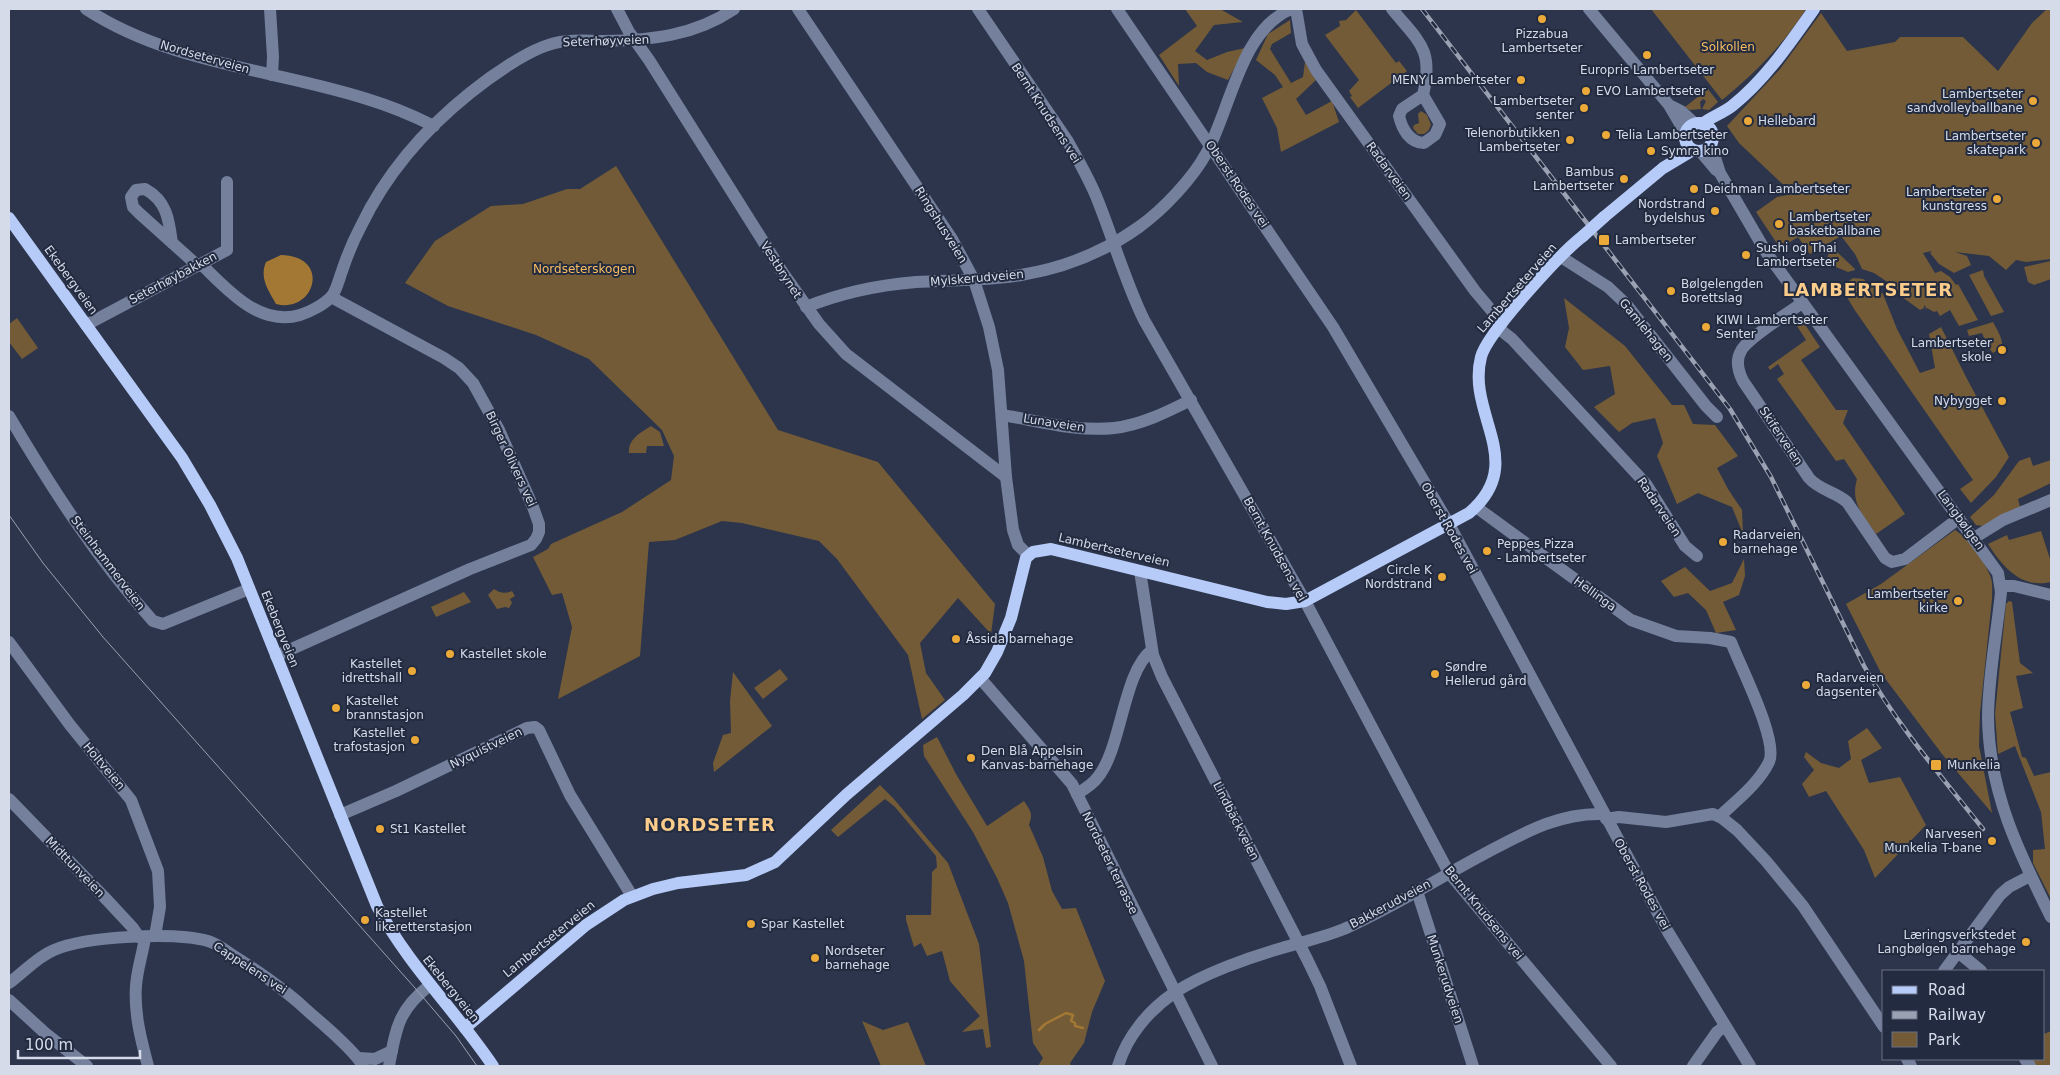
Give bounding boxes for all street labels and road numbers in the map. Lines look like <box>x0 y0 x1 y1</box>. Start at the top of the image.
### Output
street label: Seterhøyveien <box>562 32 650 50</box>
street label: Nordseterveien <box>159 38 251 76</box>
street label: Bernt Knudsens vei <box>1008 60 1084 166</box>
street label: Oberst Rodes vei <box>1203 138 1271 230</box>
street label: Radarveien <box>1363 139 1415 203</box>
street label: Ringshusveien <box>912 184 970 266</box>
street label: Vestbrynet <box>757 239 805 301</box>
street label: Lambertseterveien <box>1474 240 1560 336</box>
street label: Ekebergveien <box>41 243 101 317</box>
street label: Seterhøybakken <box>127 249 219 307</box>
street label: Mylskerudveien <box>930 267 1024 289</box>
street label: Gamlehagen <box>1616 296 1676 364</box>
street label: Skiferveien <box>1756 404 1806 468</box>
street label: Birger Olivers vei <box>483 409 539 509</box>
street label: Lunaveien <box>1022 411 1086 435</box>
street label: Radarveien <box>1634 475 1684 539</box>
street label: Oberst Rodes vei <box>1418 480 1480 576</box>
street label: Langbølgen <box>1935 488 1987 552</box>
street label: Bernt Knudsens vei <box>1241 495 1309 603</box>
street label: Steinhammerveien <box>68 513 148 613</box>
street label: Lambertseterveien <box>1057 530 1171 570</box>
street label: Hellinga <box>1571 574 1619 614</box>
street label: Ekebergveien <box>258 589 302 669</box>
street label: Nyquistveien <box>448 725 524 771</box>
street label: Holtveien <box>80 740 128 792</box>
street label: Lindbäckveien <box>1210 779 1262 863</box>
street label: Nordseter terrasse <box>1079 810 1141 916</box>
street label: Midttunveien <box>43 834 107 900</box>
street label: Oberst Rodes vei <box>1611 836 1673 932</box>
street label: Bernt Knudsens vei <box>1442 863 1526 963</box>
street label: Bakkerudveien <box>1347 877 1433 931</box>
street label: Lambertseterveien <box>500 898 598 980</box>
street label: Munkerudveien <box>1424 933 1466 1025</box>
street label: Cappelens vei <box>211 939 289 997</box>
street label: Ekebergveien <box>420 953 482 1025</box>

